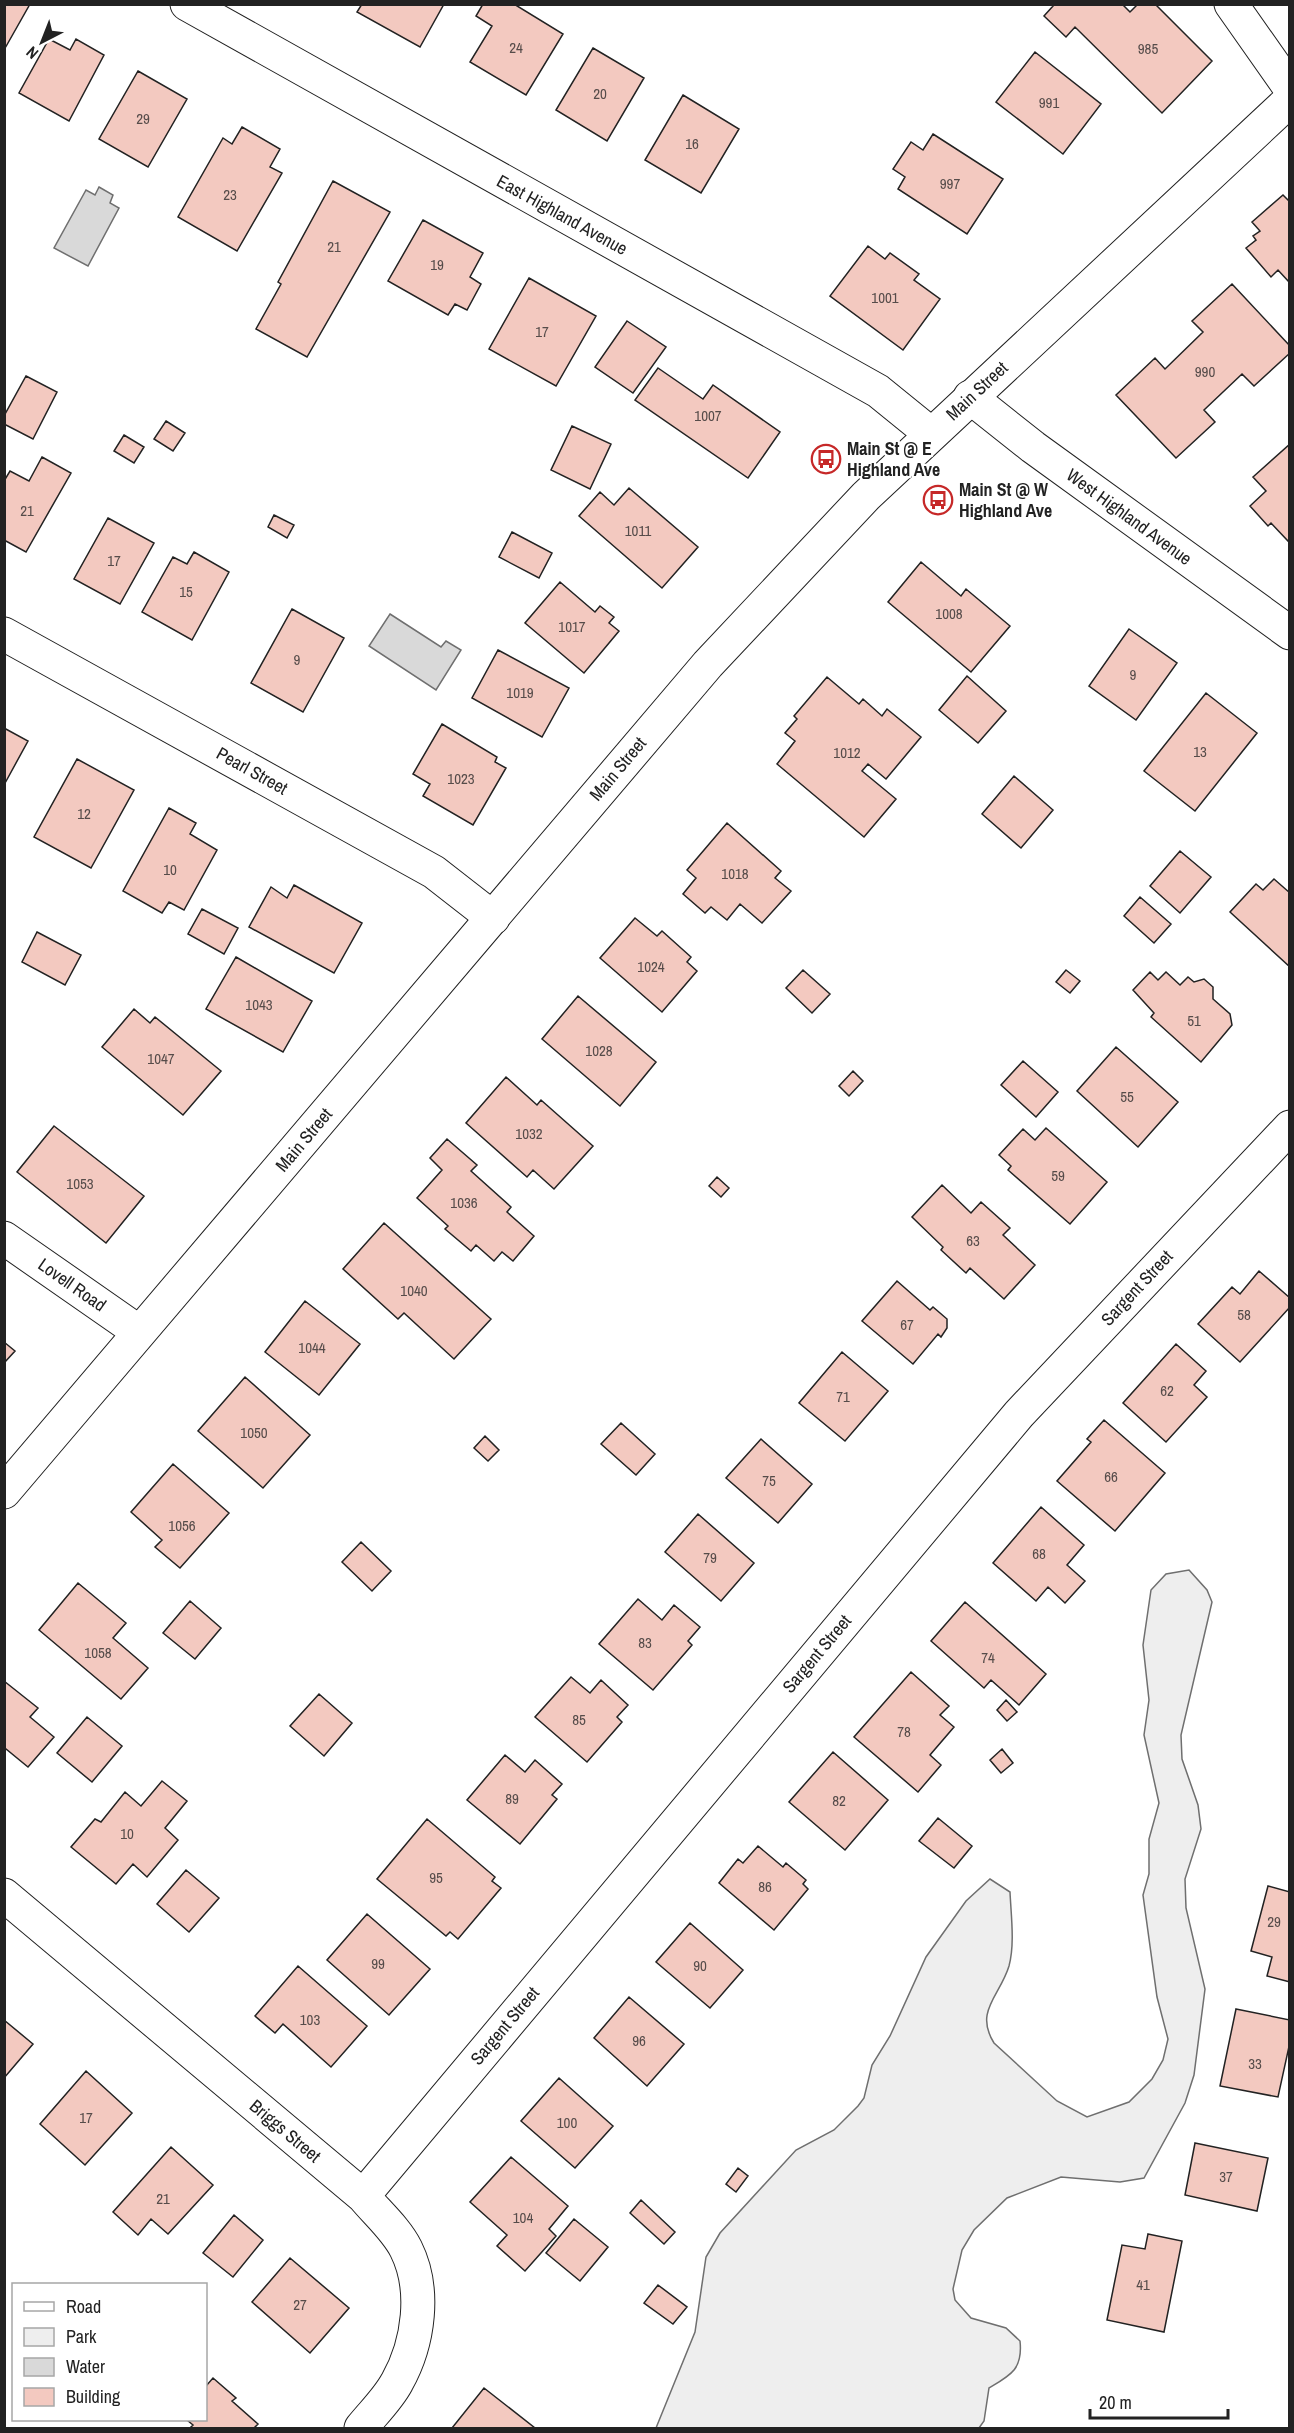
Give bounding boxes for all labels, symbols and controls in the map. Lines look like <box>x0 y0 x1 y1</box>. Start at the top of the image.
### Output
north arrow <box>12 12 72 72</box>
house number: 24 <box>509 37 523 58</box>
house number: 985 <box>1138 38 1158 59</box>
text: N <box>21 42 43 64</box>
house number: 20 <box>593 83 607 104</box>
house number: 991 <box>1039 92 1059 113</box>
house number: 29 <box>136 108 150 129</box>
house number: 16 <box>685 133 699 154</box>
street label: East Highland Avenue <box>492 168 632 261</box>
house number: 997 <box>940 173 960 194</box>
house number: 23 <box>223 184 237 205</box>
house number: 21 <box>327 236 341 257</box>
house number: 19 <box>430 254 444 275</box>
house number: 1001 <box>871 287 899 308</box>
house number: 17 <box>535 321 549 342</box>
street label: Main Street <box>940 355 1013 426</box>
house number: 990 <box>1195 361 1215 382</box>
house number: 1007 <box>694 405 722 426</box>
place label: Main St @ E Highland Ave <box>847 436 940 482</box>
bus stop icon: Main St @ E Highland Ave <box>810 443 842 475</box>
street label: West Highland Avenue <box>1061 462 1197 571</box>
place label: Main St @ W Highland Ave <box>959 477 1052 523</box>
bus stop icon: Main St @ W Highland Ave <box>922 484 954 516</box>
house number: 21 <box>20 500 34 521</box>
house number: 1011 <box>625 520 651 541</box>
house number: 17 <box>107 550 121 571</box>
house number: 15 <box>179 581 193 602</box>
house number: 1008 <box>935 603 963 624</box>
house number: 1017 <box>558 616 586 637</box>
house number: 9 <box>294 649 301 670</box>
house number: 9 <box>1130 664 1137 685</box>
house number: 1019 <box>506 682 534 703</box>
street label: Main Street <box>584 731 652 806</box>
street label: Pearl Street <box>212 741 292 800</box>
house number: 13 <box>1193 741 1207 762</box>
house number: 1012 <box>833 742 861 763</box>
house number: 1023 <box>447 768 475 789</box>
house number: 12 <box>77 803 91 824</box>
house number: 10 <box>163 859 177 880</box>
house number: 1018 <box>721 863 749 884</box>
house number: 1024 <box>637 956 665 977</box>
house number: 1043 <box>245 994 273 1015</box>
house number: 51 <box>1187 1010 1201 1031</box>
house number: 1028 <box>585 1040 613 1061</box>
house number: 1047 <box>147 1048 175 1069</box>
house number: 55 <box>1120 1086 1134 1107</box>
street label: Main Street <box>270 1102 338 1177</box>
house number: 1032 <box>515 1123 543 1144</box>
house number: 59 <box>1051 1165 1065 1186</box>
house number: 1053 <box>66 1173 94 1194</box>
house number: 1036 <box>450 1192 478 1213</box>
house number: 63 <box>966 1230 980 1251</box>
street label: Sargent Street <box>1095 1244 1178 1331</box>
street label: Lovell Road <box>33 1252 111 1317</box>
house number: 1040 <box>400 1280 428 1301</box>
house number: 58 <box>1237 1304 1251 1325</box>
house number: 67 <box>900 1314 914 1335</box>
house number: 1044 <box>298 1337 326 1358</box>
house number: 62 <box>1160 1380 1174 1401</box>
house number: 71 <box>836 1386 850 1407</box>
house number: 1050 <box>240 1422 268 1443</box>
house number: 66 <box>1104 1466 1118 1487</box>
house number: 75 <box>762 1470 776 1491</box>
house number: 1056 <box>168 1515 196 1536</box>
house number: 68 <box>1032 1543 1046 1564</box>
house number: 79 <box>703 1547 717 1568</box>
street label: Sargent Street <box>776 1609 857 1698</box>
house number: 83 <box>638 1632 652 1653</box>
house number: 1058 <box>84 1642 112 1663</box>
house number: 74 <box>981 1647 995 1668</box>
house number: 85 <box>572 1709 586 1730</box>
house number: 78 <box>897 1721 911 1742</box>
house number: 89 <box>505 1788 519 1809</box>
house number: 82 <box>832 1790 846 1811</box>
house number: 10 <box>120 1823 134 1844</box>
house number: 95 <box>429 1867 443 1888</box>
house number: 86 <box>758 1876 772 1897</box>
house number: 29 <box>1267 1911 1281 1932</box>
house number: 99 <box>371 1953 385 1974</box>
house number: 90 <box>693 1955 707 1976</box>
street label: Sargent Street <box>464 1981 545 2070</box>
house number: 103 <box>300 2009 320 2030</box>
house number: 96 <box>632 2030 646 2051</box>
house number: 33 <box>1248 2053 1262 2074</box>
street label: Briggs Street <box>244 2093 326 2168</box>
house number: 17 <box>79 2107 93 2128</box>
house number: 100 <box>557 2112 577 2133</box>
house number: 37 <box>1219 2166 1233 2187</box>
house number: 21 <box>156 2188 170 2209</box>
house number: 104 <box>513 2207 533 2228</box>
house number: 41 <box>1136 2274 1150 2295</box>
legend <box>12 2283 207 2421</box>
text: Road <box>66 2294 101 2319</box>
house number: 27 <box>293 2294 307 2315</box>
text: Park <box>66 2324 97 2349</box>
text: Water <box>66 2354 105 2379</box>
scale bar <box>1090 2382 1228 2420</box>
text: Building <box>66 2384 121 2409</box>
text: 20 m <box>1099 2390 1132 2415</box>

